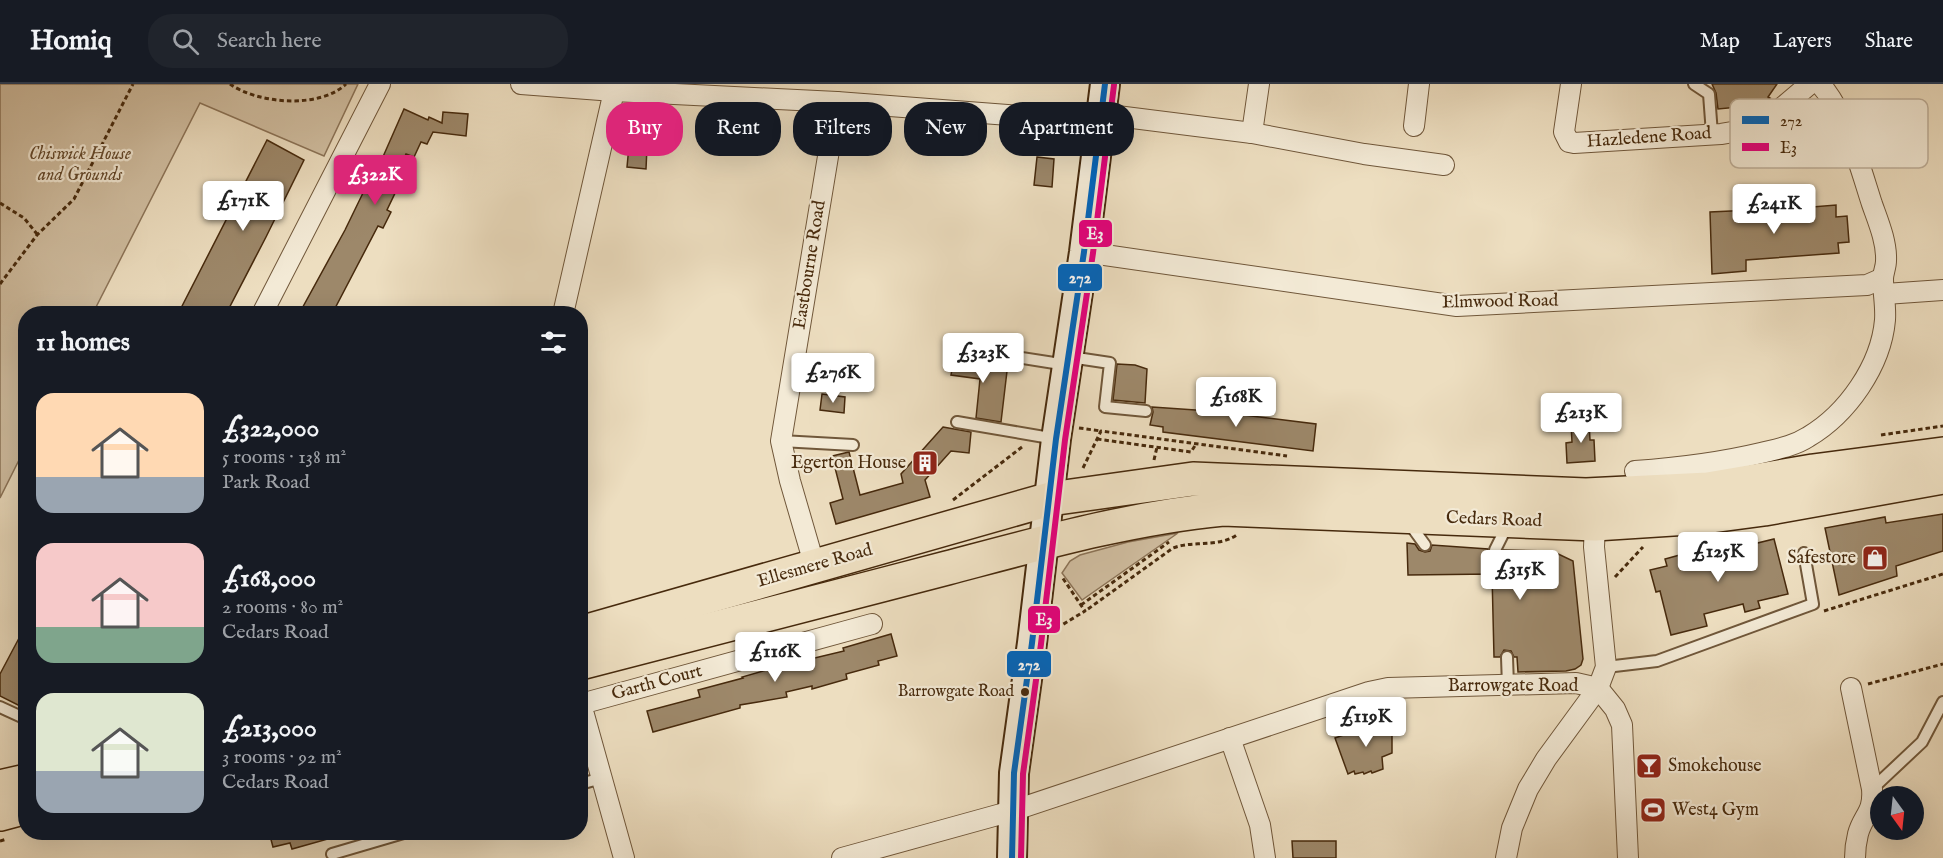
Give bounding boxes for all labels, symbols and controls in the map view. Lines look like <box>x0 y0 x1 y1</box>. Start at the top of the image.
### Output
search box <box>148 14 568 68</box>
text: Homiq <box>30 24 112 59</box>
icon: search <box>169 25 202 58</box>
text: Search here <box>217 27 322 55</box>
text: Map <box>1700 28 1740 55</box>
text: Layers <box>1773 28 1832 55</box>
text: Share <box>1865 28 1913 55</box>
legend <box>1730 99 1928 168</box>
chip: Buy <box>606 102 683 156</box>
chip: Rent <box>695 102 781 156</box>
chip: Filters <box>793 102 892 156</box>
chip: New <box>904 102 987 156</box>
chip: Apartment <box>999 102 1134 156</box>
text: 272 <box>1780 112 1802 132</box>
street label: Hazledene Road <box>1586 122 1713 154</box>
text: E3 <box>1780 139 1797 159</box>
park label: Chiswick House and Grounds <box>29 143 131 187</box>
pin: £322K <box>333 155 417 206</box>
text: £322K <box>348 162 402 187</box>
pin: £171K <box>201 181 285 232</box>
pin: £241K <box>1732 184 1816 235</box>
text: £171K <box>217 188 269 213</box>
text: £241K <box>1747 191 1801 216</box>
street label: Eastbourne Road <box>788 198 832 331</box>
line badge: E3 <box>1078 219 1113 248</box>
text: E3 <box>1086 225 1104 245</box>
line badge: 272 <box>1057 263 1103 292</box>
text: 272 <box>1069 269 1092 289</box>
street label: Elmwood Road <box>1442 289 1559 315</box>
text: 11 homes <box>36 326 130 359</box>
icon: filters <box>537 326 570 359</box>
pin: £323K <box>941 333 1025 384</box>
text: £323K <box>957 340 1009 365</box>
pin: £276K <box>791 353 875 404</box>
text: £276K <box>805 360 861 385</box>
pin: £168K <box>1194 377 1278 428</box>
text: £168K <box>1210 384 1262 409</box>
pin: £213K <box>1539 393 1623 444</box>
text: £213K <box>1555 400 1607 425</box>
text: £322,000 <box>222 412 319 445</box>
icon: home <box>84 417 156 489</box>
text: 5 rooms · 138 m² <box>222 445 346 470</box>
building icon: Egerton House <box>910 448 940 478</box>
place label: Egerton House <box>791 452 906 475</box>
text: Park Road <box>222 470 310 495</box>
street label: Cedars Road <box>1446 507 1543 533</box>
pin: £125K <box>1676 532 1760 583</box>
street label: Ellesmere Road <box>755 539 875 593</box>
text: £125K <box>1692 539 1744 564</box>
shop icon: Safestore <box>1860 543 1890 573</box>
place label: Safestore <box>1787 547 1856 570</box>
pin: £315K <box>1478 550 1562 601</box>
text: £315K <box>1495 557 1545 582</box>
text: £168,000 <box>222 562 316 595</box>
icon: home <box>84 567 156 639</box>
text: 2 rooms · 80 m² <box>222 595 343 620</box>
line badge: E3 <box>1027 605 1061 634</box>
text: E3 <box>1035 611 1053 631</box>
text: Cedars Road <box>222 620 329 645</box>
pin: £116K <box>733 632 817 683</box>
text: £116K <box>749 639 801 664</box>
line badge: 272 <box>1006 650 1052 678</box>
text: 272 <box>1018 656 1041 676</box>
street label: Garth Court <box>609 660 705 706</box>
street label: Barrowgate Road <box>1448 675 1579 698</box>
place label: Barrowgate Road <box>898 682 1014 702</box>
marker: Barrowgate Road <box>1019 686 1031 698</box>
pin: £119K <box>1324 697 1408 748</box>
text: £119K <box>1340 704 1392 729</box>
text: £213,000 <box>222 712 317 745</box>
icon: home <box>84 717 156 789</box>
text: 3 rooms · 92 m² <box>222 745 342 770</box>
bar icon: Smokehouse <box>1634 751 1664 781</box>
place label: Smokehouse <box>1668 755 1762 778</box>
text: Cedars Road <box>222 770 329 795</box>
north arrow <box>1870 786 1924 840</box>
map controls <box>1870 786 1924 840</box>
sports icon: West4 Gym <box>1638 795 1668 825</box>
place label: West4 Gym <box>1672 799 1759 822</box>

